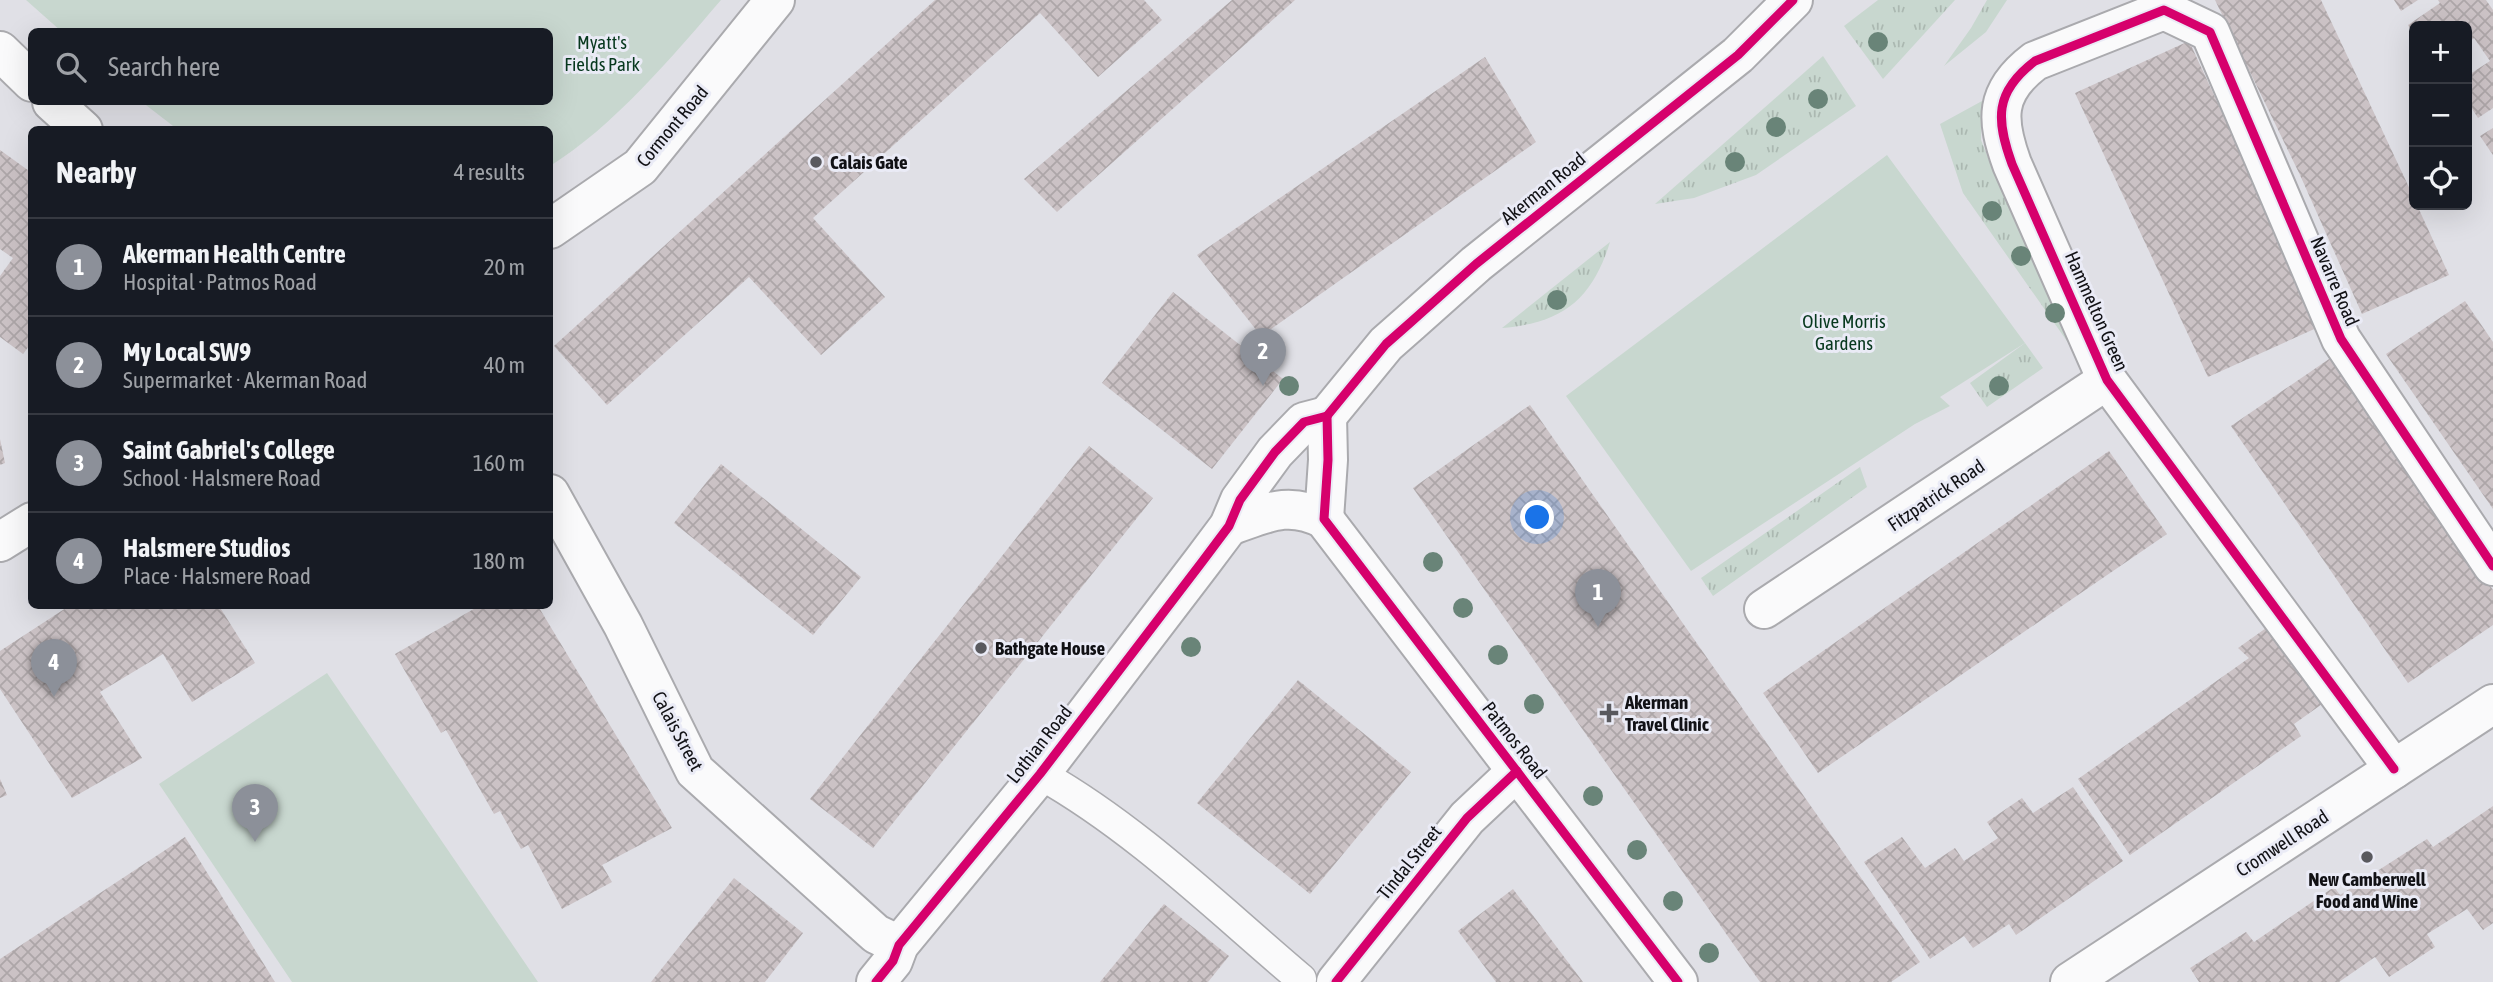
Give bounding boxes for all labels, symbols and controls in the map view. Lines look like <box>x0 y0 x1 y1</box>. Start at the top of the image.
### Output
map controls <box>2409 21 2472 210</box>
button: + <box>2409 21 2472 84</box>
search box <box>28 28 553 105</box>
park label: Myatt's Fields Park <box>564 31 640 75</box>
icon: search <box>52 48 90 86</box>
text: Search here <box>108 52 220 82</box>
street label: Cormont Road <box>632 81 712 171</box>
button: − <box>2409 84 2472 147</box>
street label: Akerman Road <box>1496 147 1590 229</box>
button: locate <box>2409 147 2472 210</box>
place label: Calais Gate <box>830 151 908 173</box>
marker: Calais Gate <box>808 154 824 170</box>
text: Nearby <box>56 155 136 189</box>
text: 4 results <box>454 159 525 185</box>
street label: Navarre Road <box>2306 233 2364 329</box>
text: Akerman Health Centre <box>123 239 346 269</box>
street label: Hammelton Green <box>2061 248 2133 374</box>
text: 1 <box>74 254 84 280</box>
text: 20 m <box>484 254 525 280</box>
text: Hospital · Patmos Road <box>123 269 317 295</box>
park label: Olive Morris Gardens <box>1802 310 1886 354</box>
pin: 2 <box>1240 328 1286 386</box>
text: My Local SW9 <box>123 337 251 367</box>
text: 2 <box>74 352 84 378</box>
text: 40 m <box>484 352 525 378</box>
text: Supermarket · Akerman Road <box>123 367 368 393</box>
text: Saint Gabriel's College <box>123 435 335 465</box>
text: 3 <box>74 450 84 476</box>
text: 160 m <box>473 450 525 476</box>
street label: Fitzpatrick Road <box>1883 455 1989 535</box>
text: School · Halsmere Road <box>123 465 321 491</box>
your location <box>1520 500 1554 534</box>
text: Halsmere Studios <box>123 533 291 563</box>
text: 4 <box>74 548 84 574</box>
text: 180 m <box>473 548 525 574</box>
text: Place · Halsmere Road <box>123 563 311 589</box>
pin: 1 <box>1575 569 1621 627</box>
place label: Bathgate House <box>995 637 1106 659</box>
pin: 4 <box>31 639 77 697</box>
marker: Bathgate House <box>973 640 989 656</box>
street label: Calais Street <box>648 688 708 774</box>
place label: Akerman Travel Clinic <box>1624 691 1709 735</box>
street label: Patmos Road <box>1478 697 1552 783</box>
street label: Lothian Road <box>1002 701 1076 787</box>
marker: Akerman Travel Clinic <box>1599 703 1619 723</box>
pin: 3 <box>232 784 278 842</box>
street label: Cromwell Road <box>2232 805 2332 881</box>
street label: Tindal Street <box>1373 821 1445 903</box>
marker: New Camberwell Food and Wine <box>2359 849 2375 865</box>
place label: New Camberwell Food and Wine <box>2308 868 2427 912</box>

